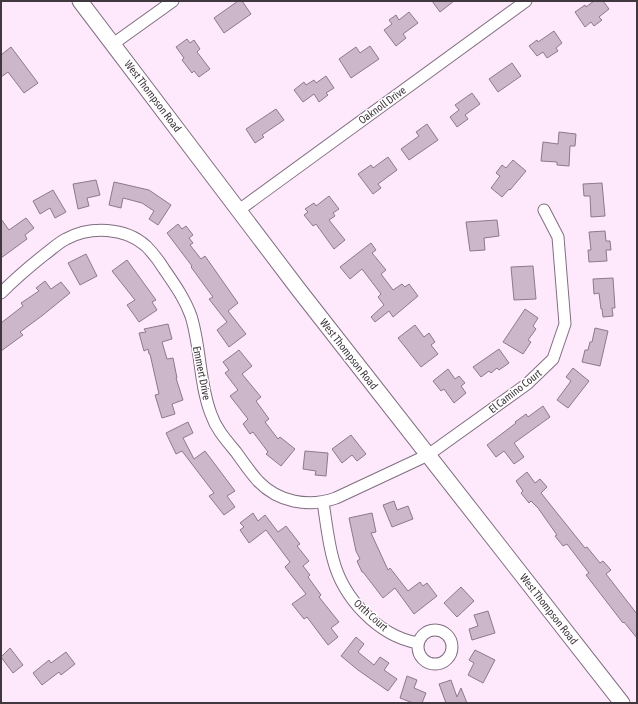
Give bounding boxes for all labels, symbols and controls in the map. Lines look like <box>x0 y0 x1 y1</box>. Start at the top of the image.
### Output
street label: West Thompson Road <box>122 58 184 134</box>
street label: Oaknoll Drive <box>356 84 408 126</box>
street label: West Thompson Road <box>318 316 380 392</box>
street label: Emmert Drive <box>191 345 213 401</box>
street label: El Camino Court <box>486 367 544 415</box>
street label: West Thompson Road <box>518 571 580 647</box>
street label: Orth Court <box>352 597 390 633</box>

